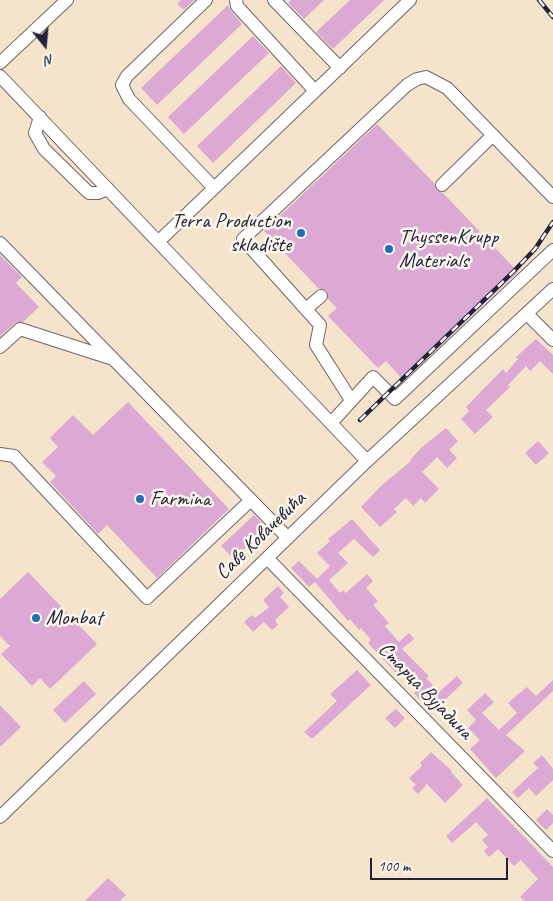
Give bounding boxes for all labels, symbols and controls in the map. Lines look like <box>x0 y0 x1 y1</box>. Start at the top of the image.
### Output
north arrow <box>20 20 70 70</box>
text: N <box>43 50 56 69</box>
place label: Terra Production skladište <box>172 208 291 258</box>
place label: ThyssenKrupp Materials <box>399 224 498 274</box>
marker: Terra Production skladište <box>295 227 307 239</box>
marker: ThyssenKrupp Materials <box>383 243 395 255</box>
place label: Farmina <box>150 486 210 512</box>
street label: Саве Ковачевића <box>211 487 311 585</box>
marker: Farmina <box>134 493 146 505</box>
place label: Monbat <box>46 605 102 631</box>
marker: Monbat <box>30 612 42 624</box>
street label: Старца Вујадина <box>372 637 478 745</box>
scale bar <box>373 848 510 880</box>
text: 100 m <box>378 857 410 876</box>

